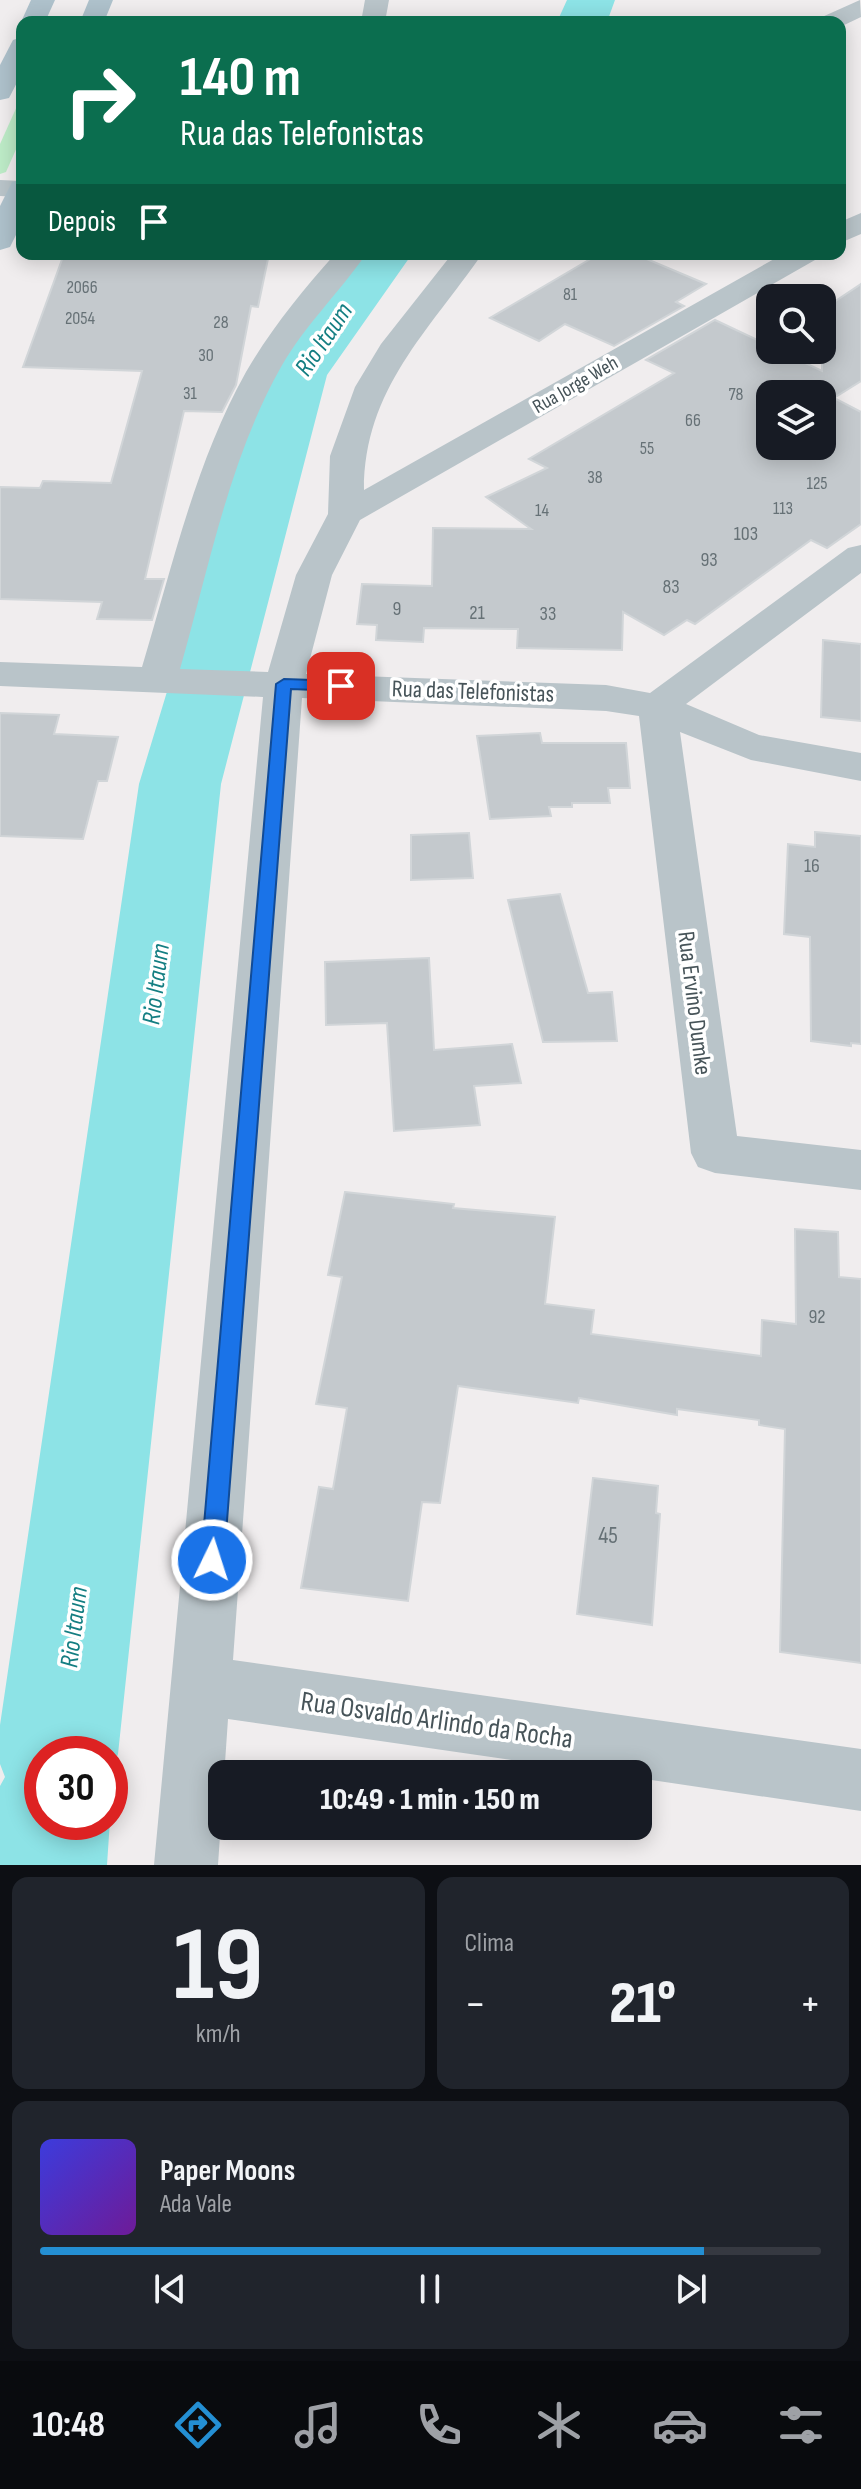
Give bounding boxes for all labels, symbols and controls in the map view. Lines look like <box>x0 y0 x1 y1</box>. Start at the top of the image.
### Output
text: 140 m <box>180 45 301 112</box>
icon: right <box>48 48 152 152</box>
text: Rua das Telefonistas <box>180 113 424 156</box>
icon: arrive <box>132 200 176 244</box>
text: Depois <box>48 204 116 240</box>
house number: 2066 <box>66 277 98 298</box>
house number: 81 <box>563 284 578 305</box>
map controls <box>756 284 836 460</box>
button: search <box>756 284 836 364</box>
water label: Rio Itaum <box>289 297 360 382</box>
house number: 2054 <box>65 308 96 329</box>
house number: 28 <box>213 312 229 333</box>
house number: 30 <box>198 345 214 366</box>
street label: Rua Jorge Weh <box>529 351 622 419</box>
button: layers <box>756 380 836 460</box>
house number: 31 <box>183 383 198 404</box>
house number: 78 <box>728 384 744 405</box>
house number: 66 <box>685 410 701 431</box>
house number: 55 <box>640 438 654 459</box>
house number: 38 <box>587 467 603 488</box>
house number: 125 <box>806 473 828 494</box>
house number: 113 <box>773 498 793 519</box>
house number: 14 <box>535 500 549 521</box>
house number: 103 <box>734 522 758 546</box>
house number: 93 <box>700 548 718 572</box>
house number: 83 <box>662 575 680 599</box>
house number: 9 <box>393 597 401 621</box>
house number: 21 <box>469 601 485 625</box>
house number: 33 <box>540 602 556 626</box>
pin <box>307 652 375 720</box>
icon: arrive <box>319 664 363 708</box>
street label: Rua das Telefonistas <box>391 674 555 709</box>
house number: 16 <box>804 854 820 878</box>
street label: Rua Ervino Dumke <box>671 930 718 1077</box>
water label: Rio Itaum <box>136 942 177 1026</box>
house number: 92 <box>808 1305 826 1329</box>
position arrow <box>170 1518 254 1602</box>
house number: 45 <box>598 1521 618 1550</box>
water label: Rio Itaum <box>54 1585 95 1669</box>
street label: Rua Osvaldo Arlindo da Rocha <box>299 1685 575 1756</box>
speed limit sign: 30 <box>24 1736 128 1840</box>
text: 10:49 · 1 min · 150 m <box>320 1782 540 1818</box>
text: 19 <box>173 1904 263 2029</box>
text: Clima <box>465 1928 514 1959</box>
text: 21° <box>609 1968 676 2040</box>
text: − <box>465 1978 486 2031</box>
text: + <box>799 1978 821 2031</box>
text: km/h <box>196 2019 241 2050</box>
text: Paper Moons <box>160 2153 295 2189</box>
text: Ada Vale <box>160 2189 232 2220</box>
icon: previous <box>148 2267 192 2311</box>
icon: pause <box>408 2267 452 2311</box>
icon: next <box>669 2267 713 2311</box>
icon: directions <box>170 2397 226 2453</box>
icon: music <box>290 2397 346 2453</box>
icon: phone <box>411 2397 467 2453</box>
icon: climate <box>531 2397 587 2453</box>
icon: car <box>652 2397 708 2453</box>
icon: filters <box>773 2397 829 2453</box>
text: 10:48 <box>32 2404 105 2447</box>

